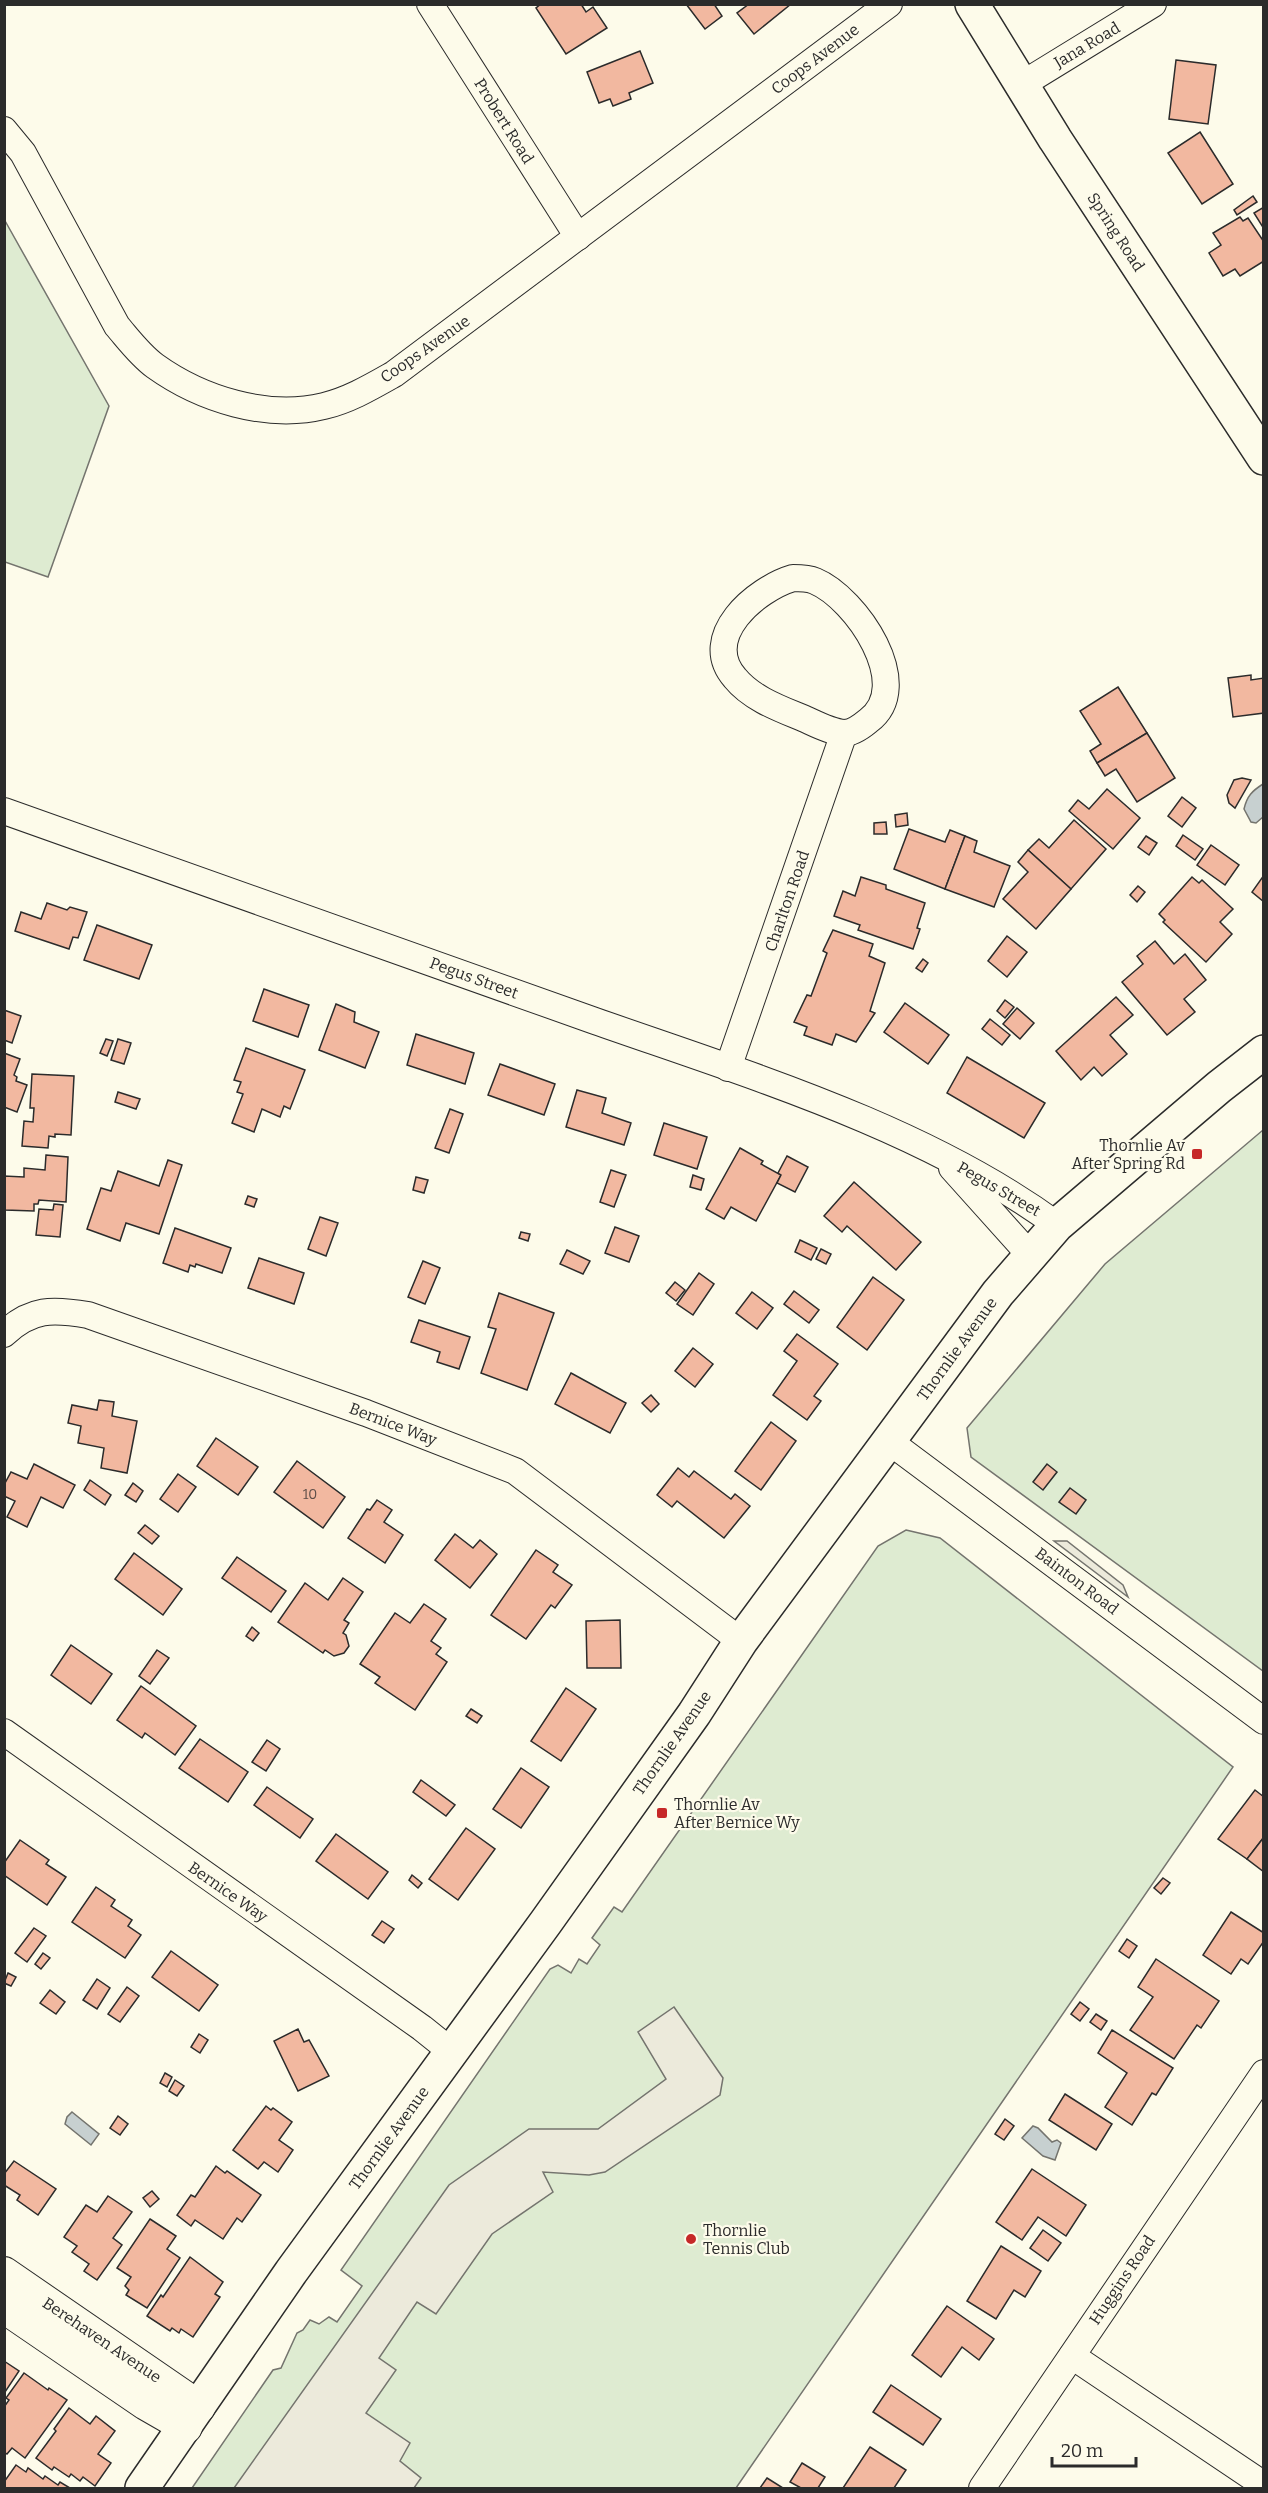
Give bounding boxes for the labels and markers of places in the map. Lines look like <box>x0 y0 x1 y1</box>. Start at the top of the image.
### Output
place label: Thornlie Av After Spring Rd <box>1071 1136 1186 1173</box>
marker: Thornlie Av After Spring Rd <box>1190 1147 1204 1161</box>
place label: Thornlie Av After Bernice Wy <box>674 1795 800 1832</box>
marker: Thornlie Av After Bernice Wy <box>655 1806 669 1820</box>
place label: Thornlie Tennis Club <box>703 2221 790 2258</box>
marker: Thornlie Tennis Club <box>684 2232 698 2246</box>

